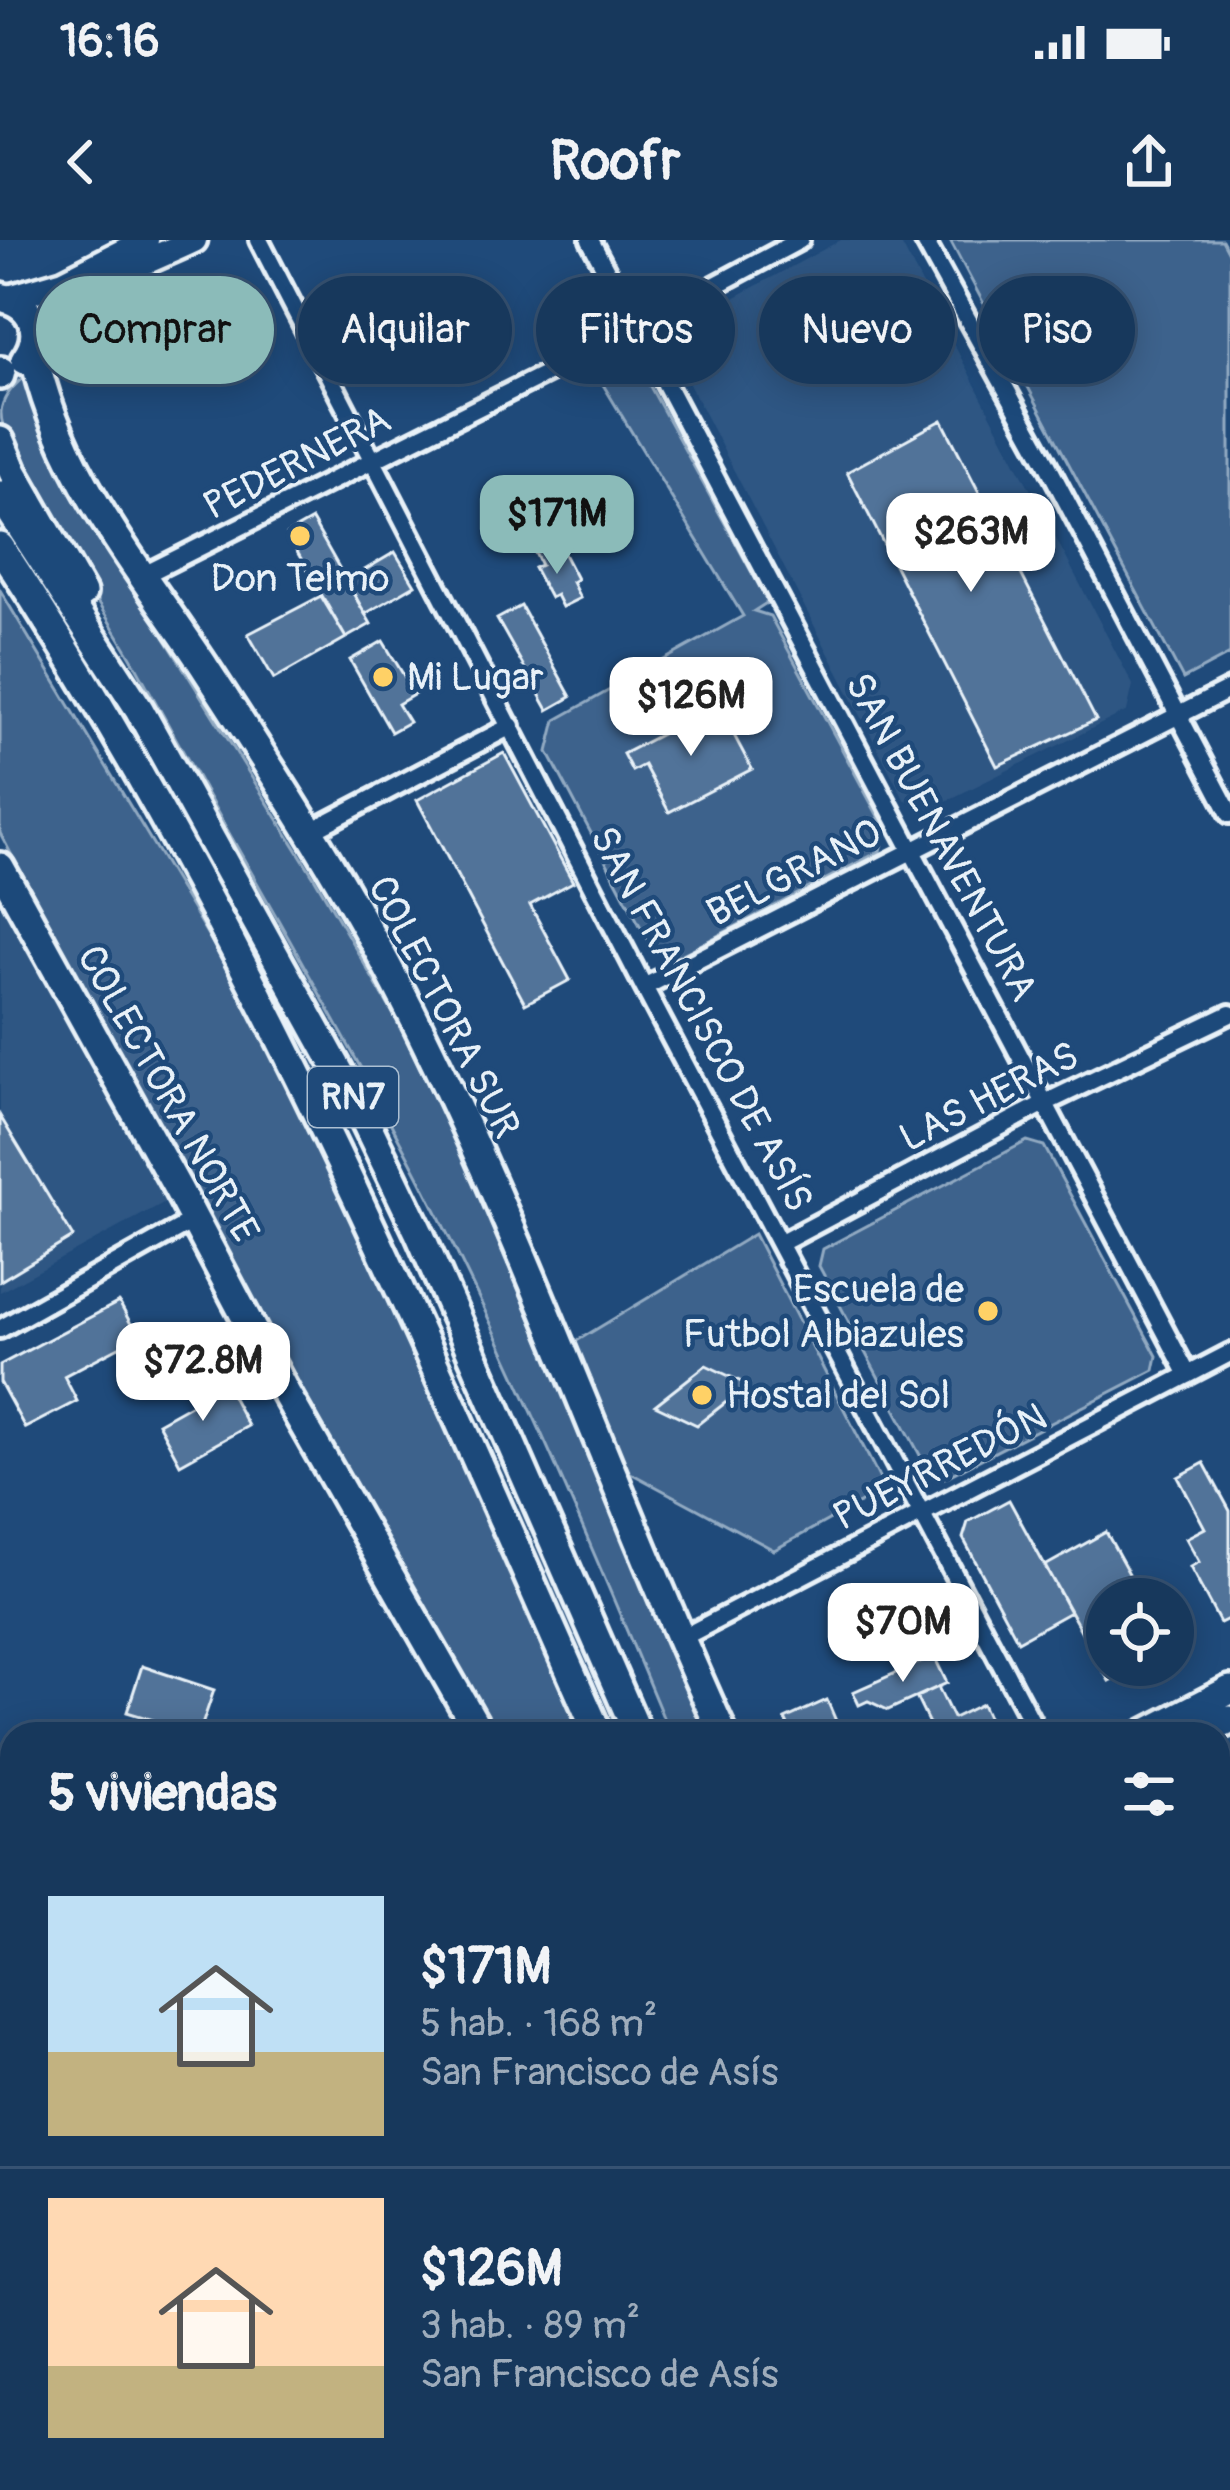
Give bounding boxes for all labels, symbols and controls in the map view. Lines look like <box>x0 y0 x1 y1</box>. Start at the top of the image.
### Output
text: 16:16 <box>60 14 160 70</box>
text: Roofr <box>550 128 680 196</box>
icon: back <box>48 129 114 195</box>
icon: share <box>1116 129 1182 195</box>
chip: Comprar <box>36 276 274 384</box>
chip: Alquilar <box>298 276 512 384</box>
chip: Filtros <box>536 276 735 384</box>
chip: Nuevo <box>759 276 955 384</box>
chip: Piso <box>979 276 1135 384</box>
street label: PEDERNERA <box>195 395 399 531</box>
pin: $171M <box>473 475 641 577</box>
text: $171M <box>507 489 607 538</box>
pin: $263M <box>887 493 1055 595</box>
text: $263M <box>913 507 1029 556</box>
marker: Don Telmo <box>287 523 313 549</box>
place label: Don Telmo <box>211 554 389 603</box>
place label: Mi Lugar <box>407 653 544 702</box>
pin: $126M <box>607 657 775 759</box>
marker: Mi Lugar <box>370 664 396 690</box>
street label: SAN BUENAVENTURA <box>834 665 1048 1009</box>
text: $126M <box>637 671 745 720</box>
street label: BELGRANO <box>699 808 889 938</box>
street label: SAN FRANCISCO DE ASÍS <box>579 818 823 1220</box>
street label: COLECTORA SUR <box>357 868 531 1146</box>
street label: COLECTORA NORTE <box>66 937 270 1251</box>
street label: LAS HERAS <box>891 1031 1087 1163</box>
road number: RN7 <box>308 1067 398 1127</box>
place label: Escuela de Futbol Albiazules <box>683 1265 964 1359</box>
marker: Escuela de Futbol Albiazules <box>975 1298 1001 1324</box>
pin: $72.8M <box>105 1322 301 1424</box>
text: $72.8M <box>143 1336 263 1385</box>
place label: Hostal del Sol <box>726 1371 950 1420</box>
marker: Hostal del Sol <box>689 1382 715 1408</box>
street label: PUEYRREDÓN <box>825 1392 1055 1542</box>
map controls <box>1086 1578 1194 1686</box>
button: locate <box>1086 1578 1194 1686</box>
pin: $70M <box>832 1583 974 1685</box>
text: $70M <box>855 1597 951 1646</box>
icon: filters <box>1116 1761 1182 1827</box>
text: 5 viviendas <box>48 1762 277 1826</box>
text: $171M <box>420 1935 551 1999</box>
icon: home <box>144 1944 288 2088</box>
text: 5 hab. · 168 m² <box>420 1999 657 2048</box>
text: San Francisco de Asís <box>420 2048 778 2097</box>
text: $126M <box>420 2237 563 2301</box>
icon: home <box>144 2246 288 2390</box>
text: 3 hab. · 89 m² <box>420 2301 640 2350</box>
text: San Francisco de Asís <box>420 2350 778 2399</box>

